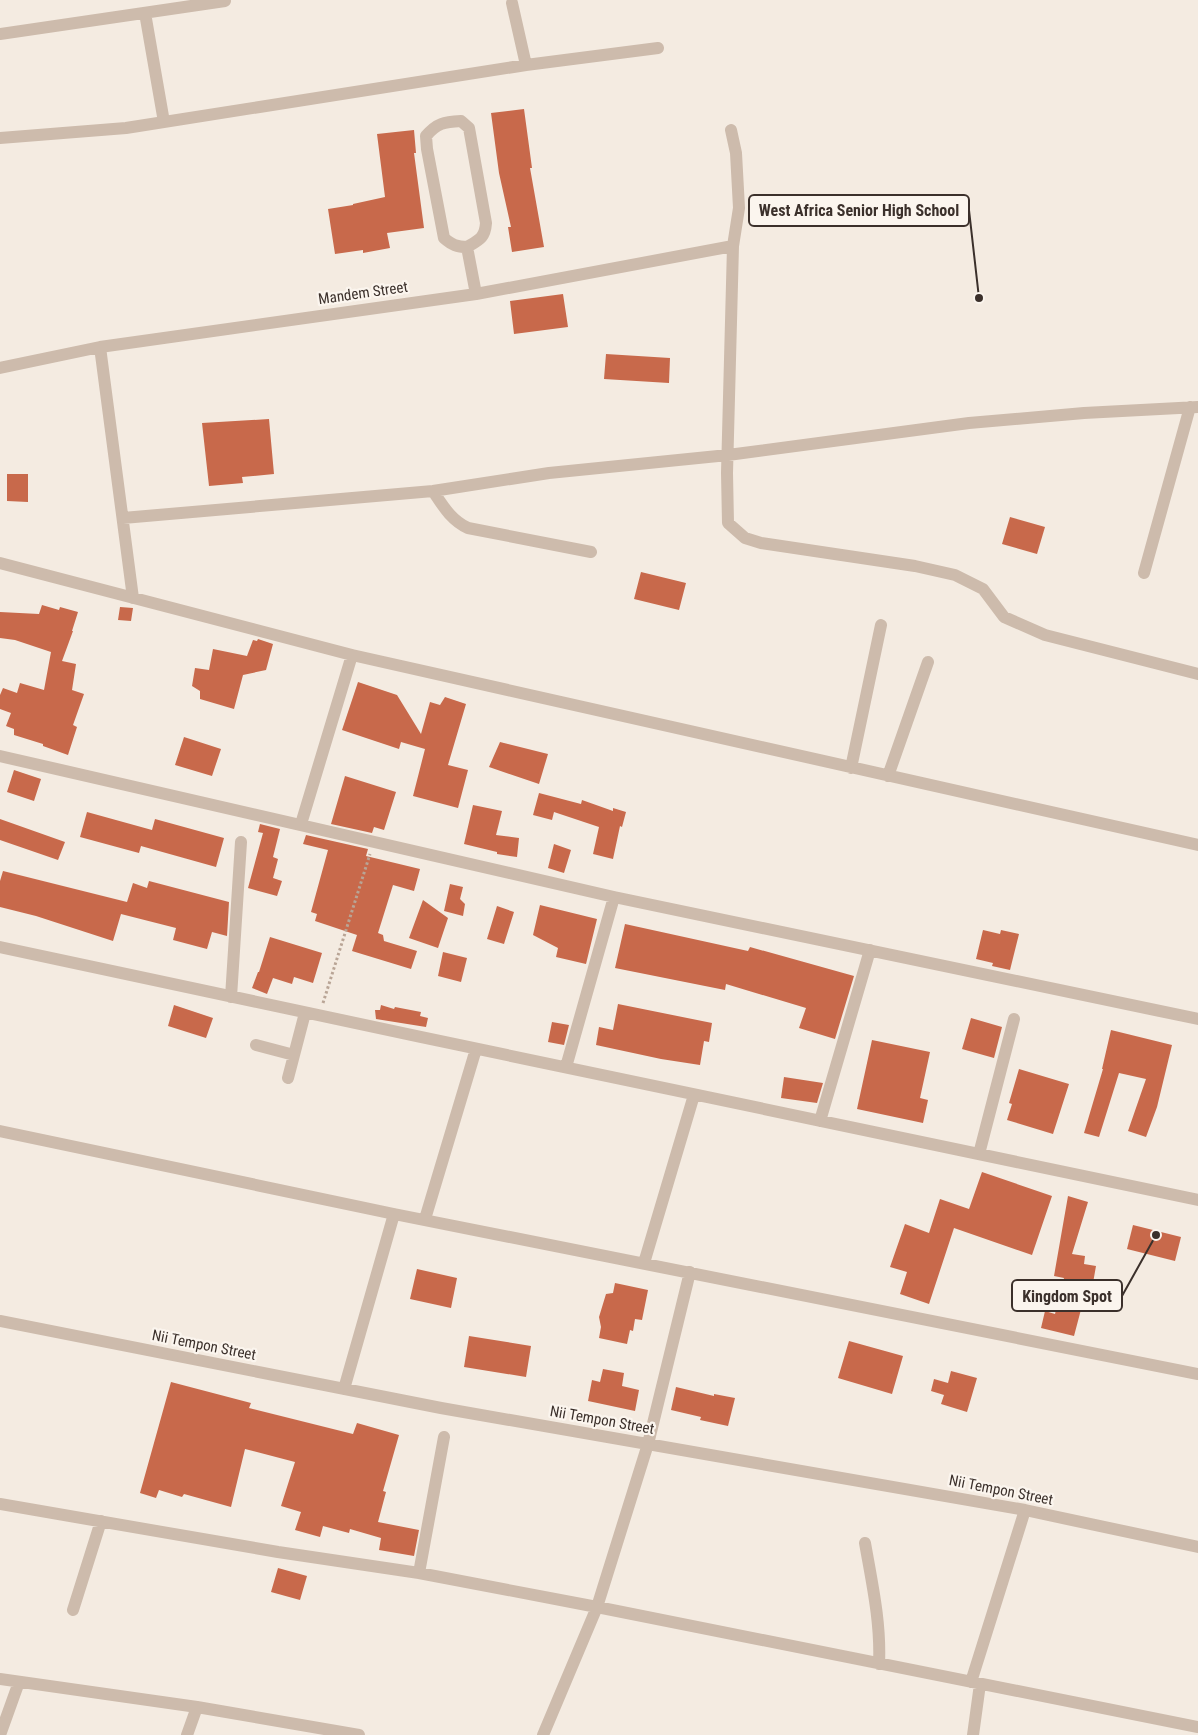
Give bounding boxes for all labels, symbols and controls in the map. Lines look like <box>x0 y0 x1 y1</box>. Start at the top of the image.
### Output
callout: West Africa Senior High School <box>749 195 969 226</box>
text: West Africa Senior High School <box>759 201 959 220</box>
street label: Mandem Street <box>317 278 409 308</box>
callout: Kingdom Spot <box>1012 1280 1122 1311</box>
text: Kingdom Spot <box>1022 1287 1112 1306</box>
street label: Nii Tempon Street <box>150 1326 258 1364</box>
street label: Nii Tempon Street <box>548 1402 656 1438</box>
street label: Nii Tempon Street <box>947 1471 1055 1509</box>

